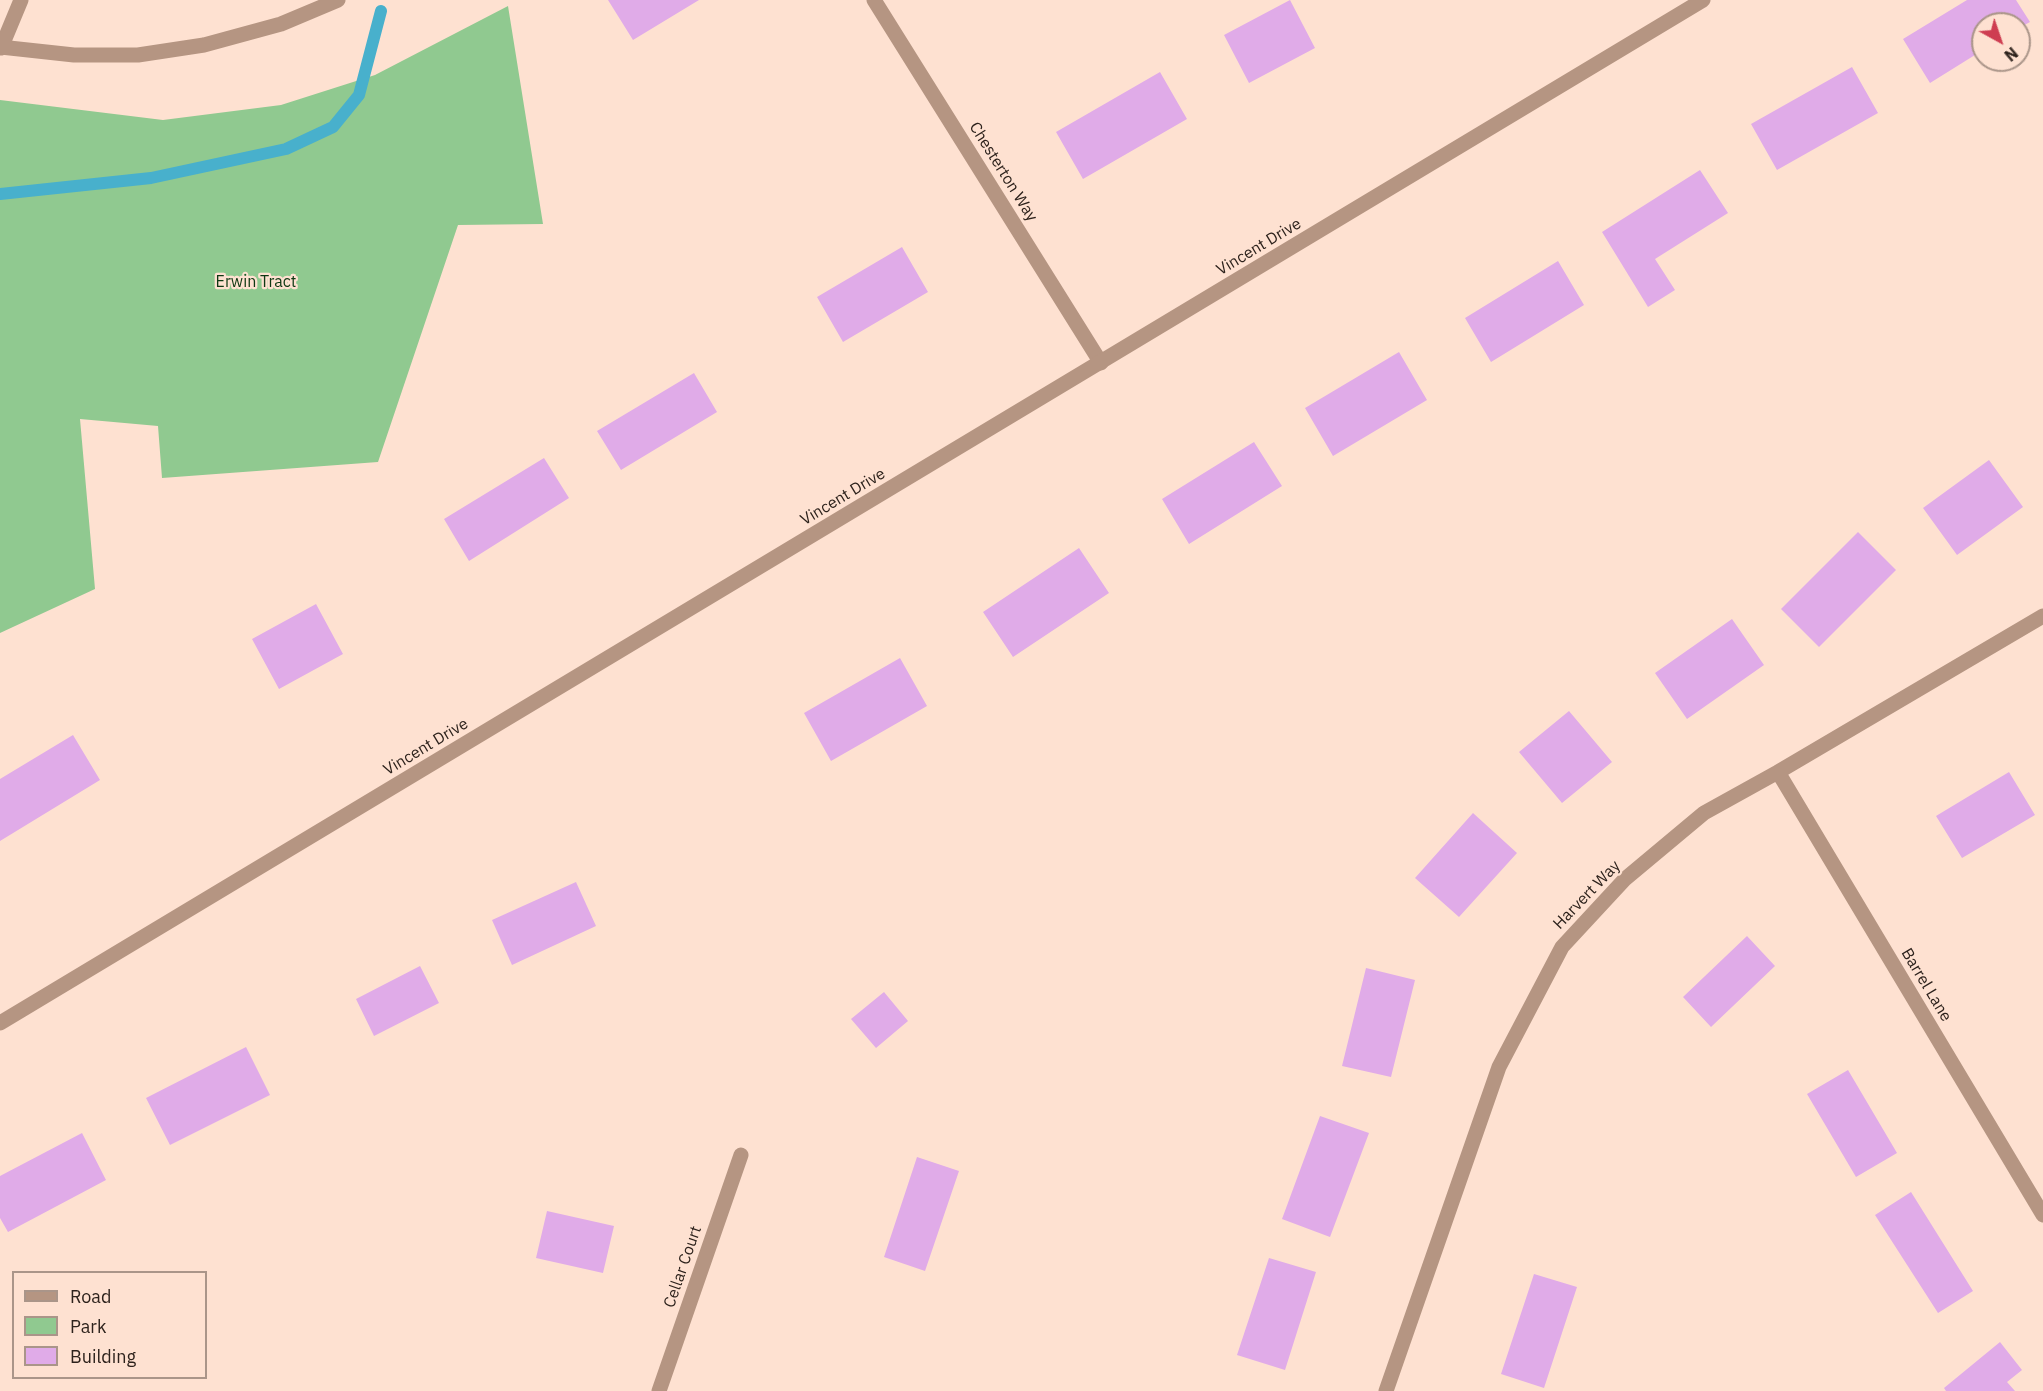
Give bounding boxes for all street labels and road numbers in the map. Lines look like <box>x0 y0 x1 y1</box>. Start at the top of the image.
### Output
street label: Chesterton Way <box>965 119 1041 225</box>
street label: Vincent Drive <box>1213 214 1305 280</box>
street label: Vincent Drive <box>797 464 889 530</box>
street label: Vincent Drive <box>380 714 472 780</box>
street label: Harvert Way <box>1549 857 1625 933</box>
street label: Barrel Lane <box>1897 945 1955 1025</box>
street label: Cellar Court <box>660 1224 706 1310</box>

